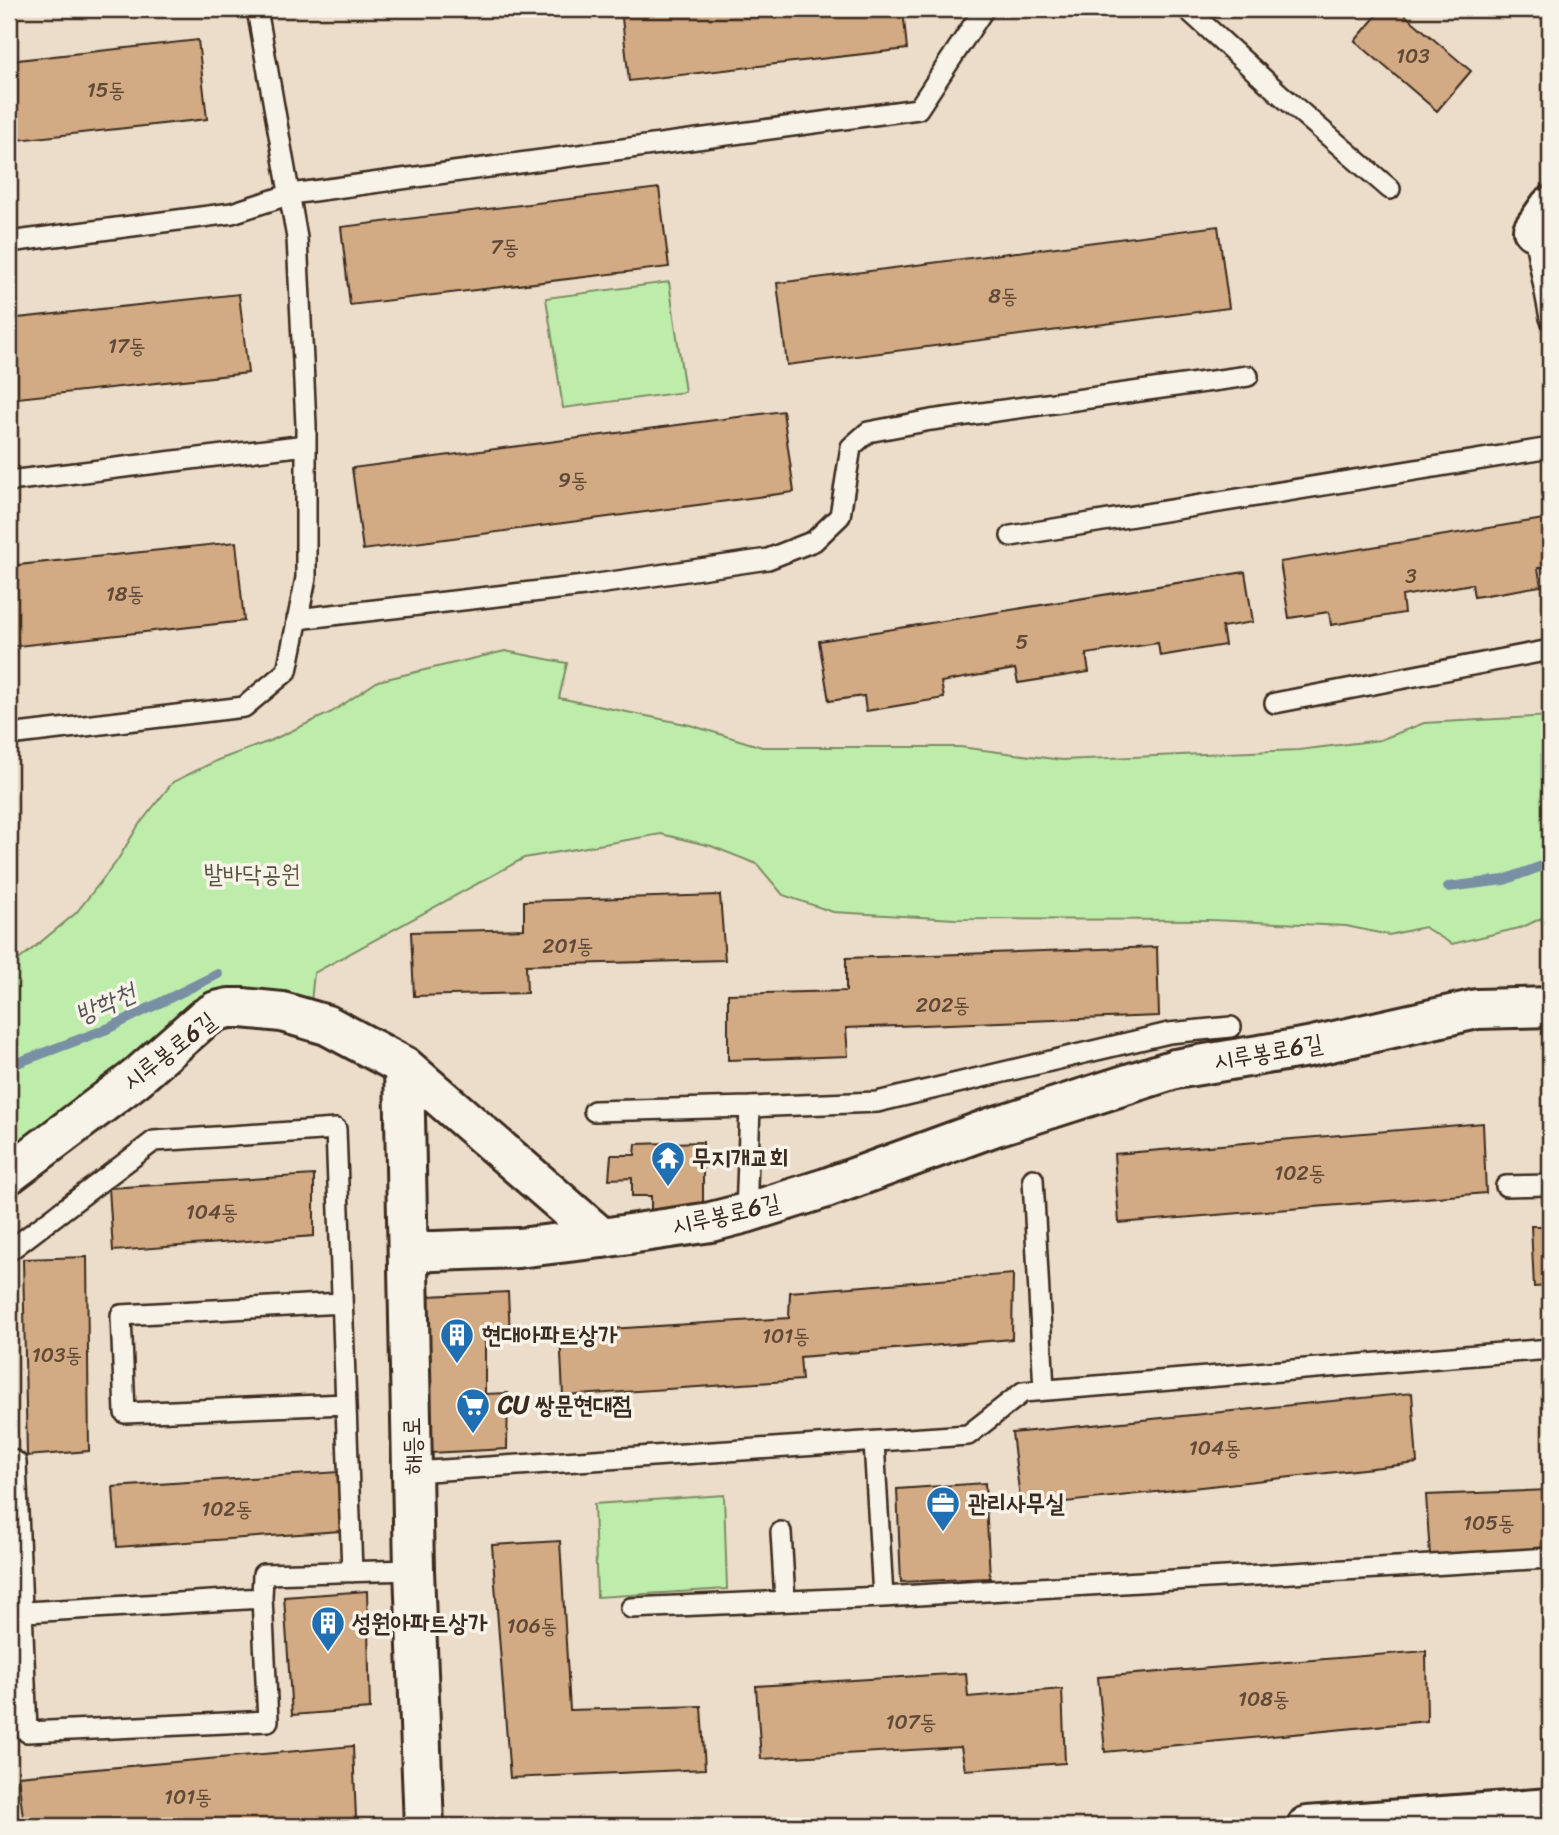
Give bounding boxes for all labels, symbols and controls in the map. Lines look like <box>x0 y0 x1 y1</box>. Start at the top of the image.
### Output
house number: 103 <box>1396 37 1430 75</box>
house number: 15동 <box>87 71 125 109</box>
house number: 7동 <box>491 228 519 266</box>
house number: 8동 <box>988 277 1018 315</box>
house number: 17동 <box>108 327 146 365</box>
house number: 9동 <box>558 461 588 499</box>
house number: 3 <box>1405 557 1417 595</box>
house number: 18동 <box>106 575 144 613</box>
house number: 5 <box>1016 623 1029 661</box>
park label: 발바닥공원 <box>204 853 300 895</box>
house number: 201동 <box>542 927 594 965</box>
water label: 방학천 <box>67 968 146 1037</box>
house number: 202동 <box>916 986 970 1024</box>
street label: 시루봉로6길 <box>113 1001 225 1101</box>
street label: 시루봉로6길 <box>1210 1022 1326 1082</box>
place label: 무지개교회 <box>692 1137 789 1179</box>
temple icon: 무지개교회 <box>649 1139 687 1188</box>
house number: 102동 <box>1274 1154 1326 1192</box>
street label: 시루봉로6길 <box>668 1181 784 1247</box>
house number: 104동 <box>186 1193 238 1231</box>
place label: 현대아파트상가 <box>482 1314 618 1356</box>
building icon: 현대아파트상가 <box>438 1316 476 1365</box>
house number: 101동 <box>762 1317 810 1355</box>
house number: 103동 <box>32 1336 82 1374</box>
place label: CU 쌍문현대점 <box>497 1384 632 1426</box>
supermarket icon: CU 쌍문현대점 <box>454 1386 492 1435</box>
street label: 해등로 <box>390 1417 434 1475</box>
house number: 104동 <box>1189 1429 1241 1467</box>
place label: 관리사무실 <box>968 1482 1065 1524</box>
office icon: 관리사무실 <box>924 1484 962 1533</box>
house number: 102동 <box>201 1490 253 1528</box>
house number: 105동 <box>1463 1504 1515 1542</box>
place label: 성원아파트상가 <box>352 1602 488 1644</box>
building icon: 성원아파트상가 <box>309 1604 347 1653</box>
house number: 106동 <box>506 1607 558 1645</box>
house number: 108동 <box>1238 1680 1290 1718</box>
house number: 107동 <box>885 1703 937 1741</box>
house number: 101동 <box>164 1778 212 1816</box>

